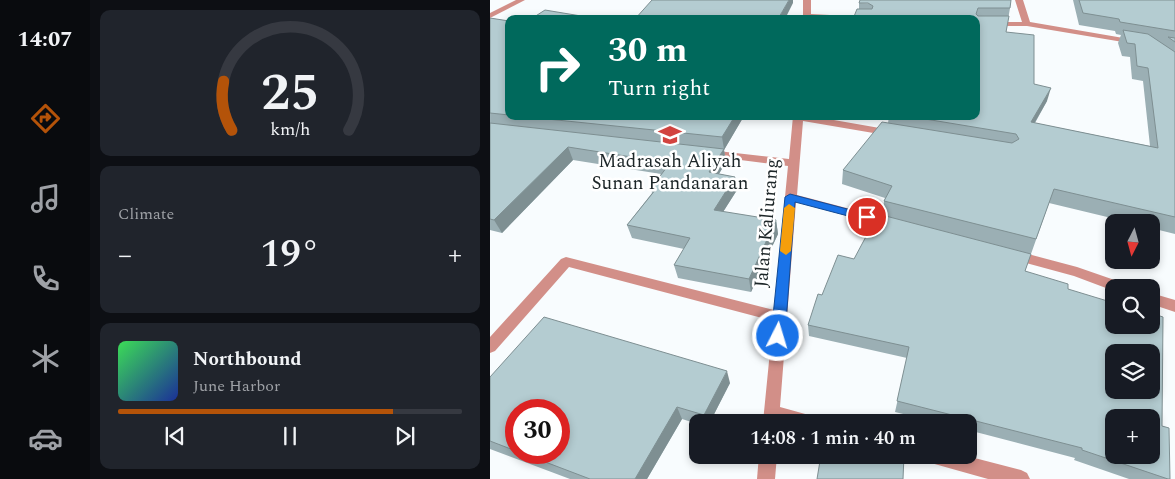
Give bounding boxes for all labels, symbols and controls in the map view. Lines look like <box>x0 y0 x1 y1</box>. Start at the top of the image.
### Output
text: 14:07 <box>17 23 73 56</box>
text: 30 m <box>608 24 688 77</box>
icon: right <box>525 35 590 100</box>
text: 25 <box>261 54 319 133</box>
text: Turn right <box>608 72 710 105</box>
icon: directions <box>28 101 63 136</box>
text: km/h <box>270 116 310 143</box>
school or university icon: Madrasah Aliyah Sunan Pandanaran <box>657 122 683 148</box>
place label: Madrasah Aliyah Sunan Pandanaran <box>591 147 749 198</box>
street label: Jalan Kaliurang <box>747 157 787 289</box>
icon: music <box>28 181 63 216</box>
pin <box>846 196 888 238</box>
text: Climate <box>118 202 174 226</box>
icon: arrive <box>853 203 881 231</box>
north arrow <box>1105 214 1160 269</box>
map controls <box>1105 214 1160 464</box>
text: 19° <box>260 226 320 284</box>
text: − <box>118 234 132 277</box>
text: + <box>448 234 462 277</box>
icon: phone <box>28 261 63 296</box>
button: search <box>1105 279 1160 334</box>
position arrow <box>751 309 803 361</box>
icon: climate <box>28 341 63 376</box>
button: layers <box>1105 344 1160 399</box>
text: Northbound <box>193 345 302 374</box>
text: June Harbor <box>193 374 280 398</box>
speed limit sign: 30 <box>505 399 570 464</box>
button: + <box>1105 409 1160 464</box>
icon: car <box>28 421 63 456</box>
icon: previous <box>161 422 189 450</box>
icon: pause <box>276 422 304 450</box>
icon: next <box>391 422 419 450</box>
text: 14:08 · 1 min · 40 m <box>750 424 916 453</box>

